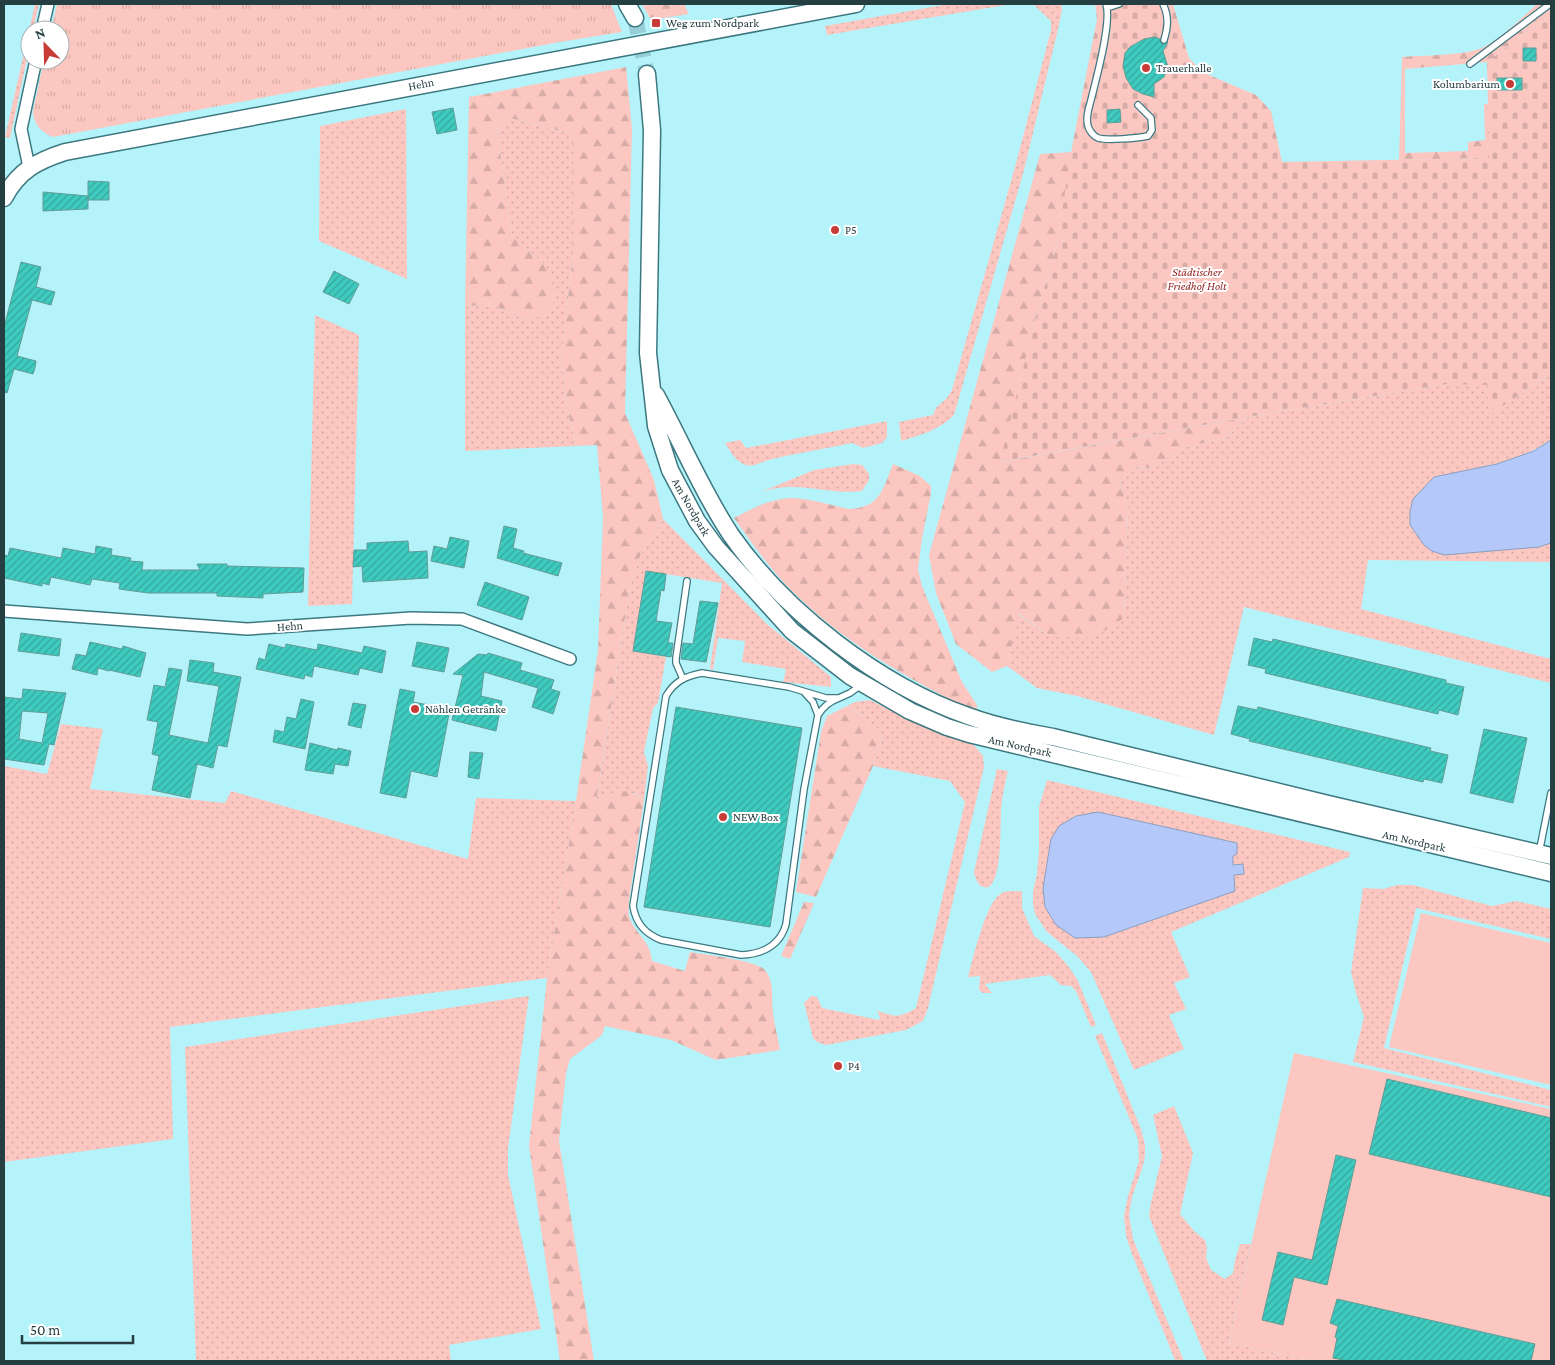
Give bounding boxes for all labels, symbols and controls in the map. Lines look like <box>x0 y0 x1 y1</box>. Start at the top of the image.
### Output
place label: Weg zum Nordpark <box>666 16 759 30</box>
marker: Weg zum Nordpark <box>650 17 662 29</box>
north arrow <box>20 20 70 70</box>
text: N <box>32 24 48 42</box>
place label: Trauerhalle <box>1156 61 1212 75</box>
marker: Trauerhalle <box>1140 62 1152 74</box>
street label: Hehn <box>407 75 436 93</box>
place label: Kolumbarium <box>1433 77 1500 91</box>
marker: Kolumbarium <box>1504 78 1516 90</box>
place label: P5 <box>845 223 857 237</box>
marker: P5 <box>829 224 841 236</box>
park label: Städtischer Friedhof Holt <box>1167 265 1227 293</box>
street label: Am Nordpark <box>669 476 713 539</box>
street label: Hehn <box>277 618 304 634</box>
place label: Nöhlen Getränke <box>425 702 506 716</box>
marker: Nöhlen Getränke <box>409 703 421 715</box>
street label: Am Nordpark <box>987 732 1053 760</box>
place label: NEW Box <box>733 810 779 824</box>
marker: NEW Box <box>717 811 729 823</box>
street label: Am Nordpark <box>1381 827 1447 855</box>
place label: P4 <box>848 1059 860 1073</box>
marker: P4 <box>832 1060 844 1072</box>
scale bar <box>22 1312 134 1344</box>
text: 50 m <box>30 1322 60 1338</box>

